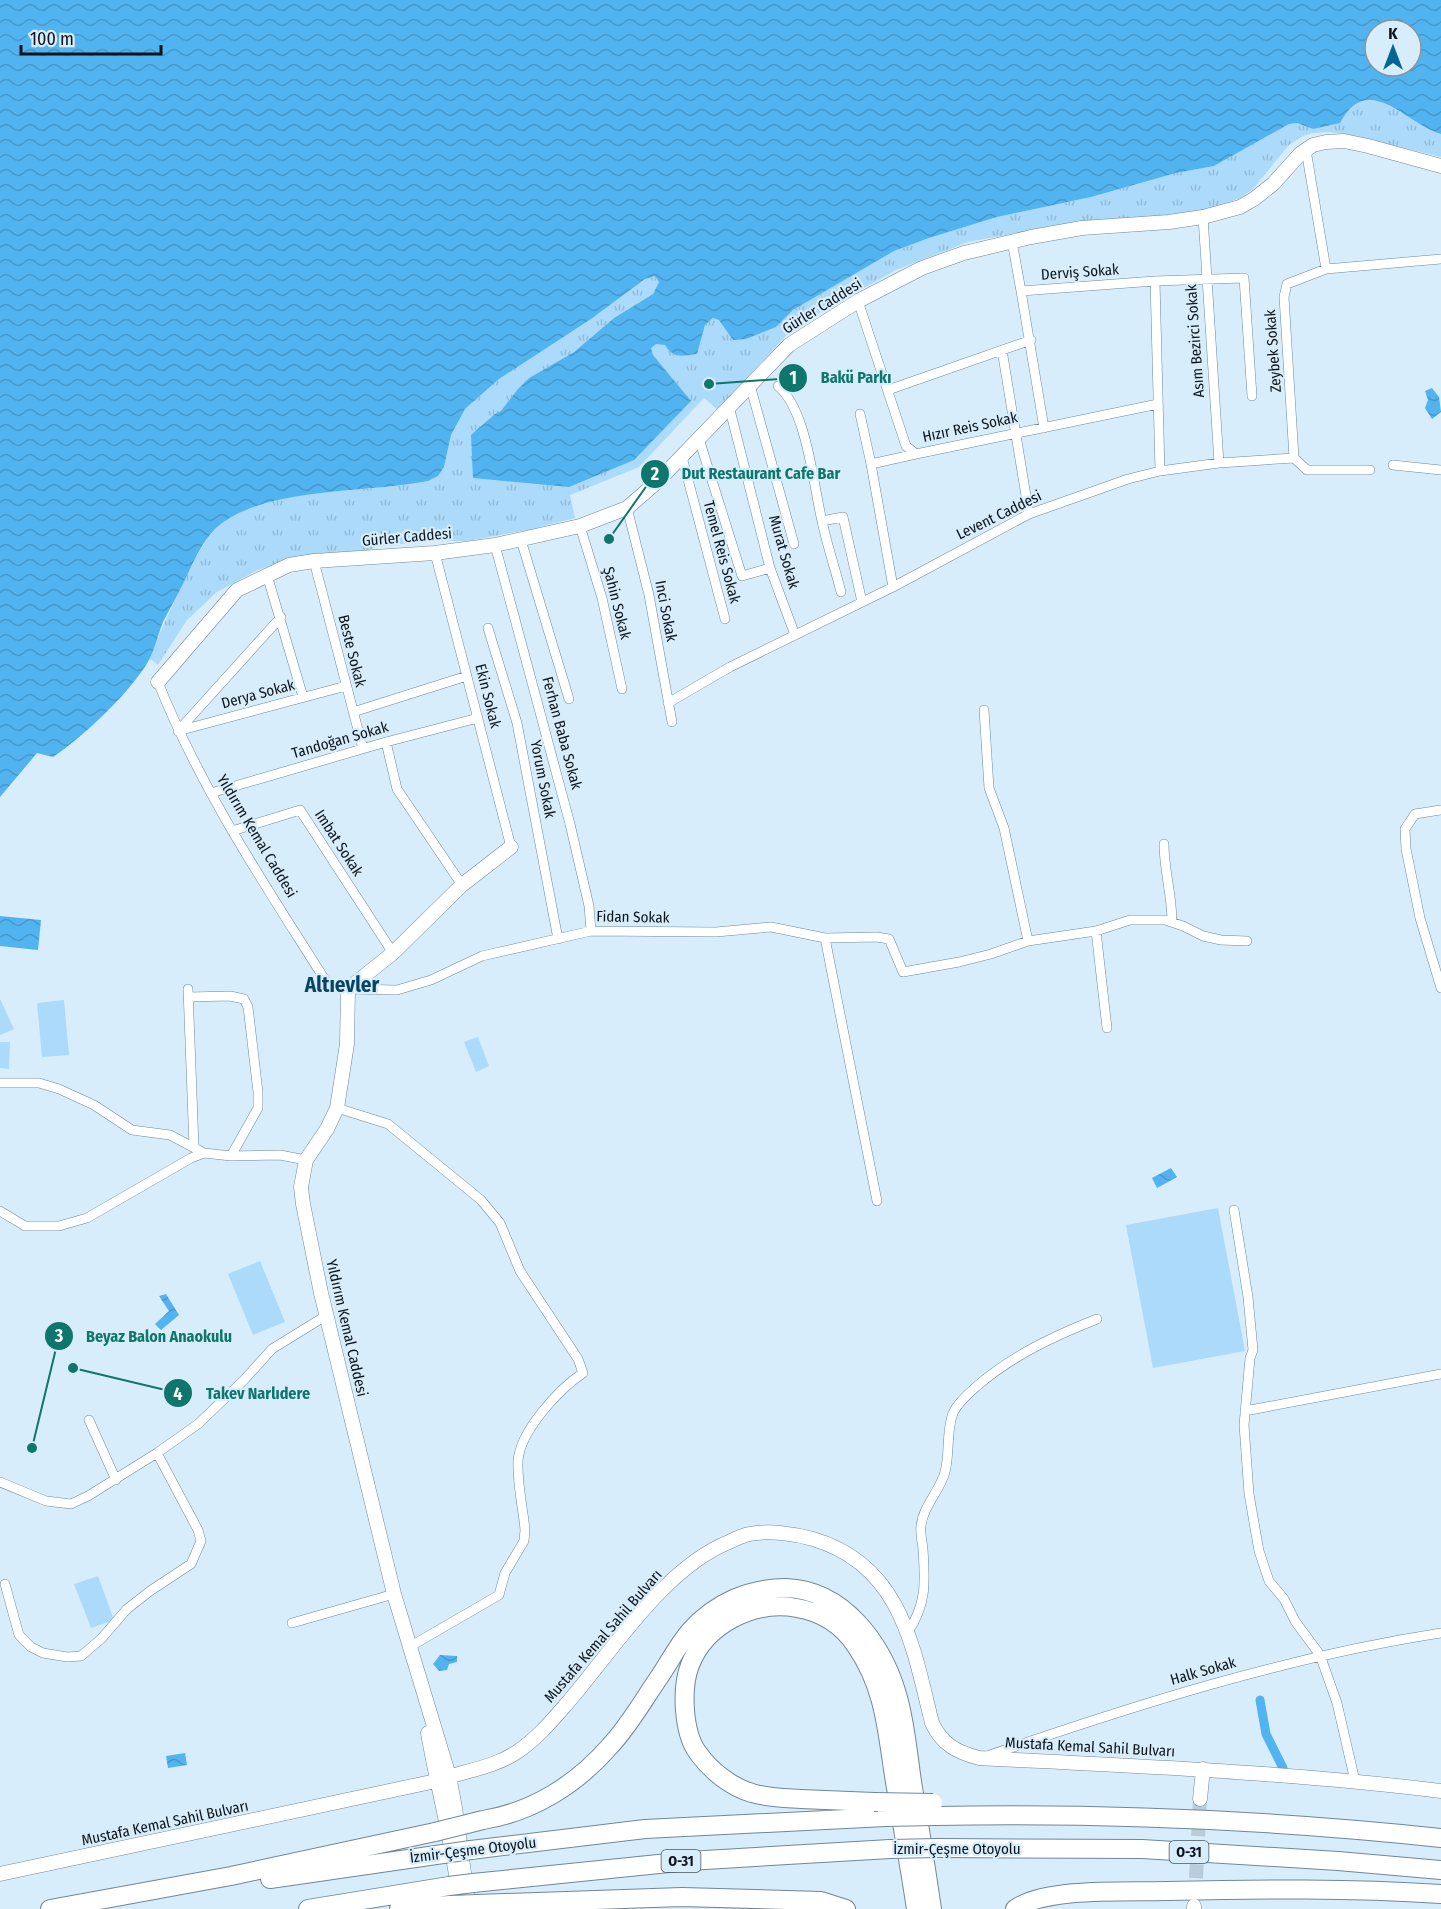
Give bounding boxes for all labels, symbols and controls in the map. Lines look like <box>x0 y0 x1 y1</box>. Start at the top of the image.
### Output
scale bar <box>21 18 160 56</box>
north arrow <box>1363 18 1423 78</box>
text: K <box>1388 24 1398 43</box>
text: 100 m <box>30 28 74 50</box>
street label: Derviş Sokak <box>1040 260 1120 284</box>
street label: Gürler Caddesi <box>779 274 865 338</box>
street label: Asım Bezirci Sokak <box>1182 284 1208 398</box>
street label: Zeybek Sokak <box>1261 309 1285 393</box>
callout: Bakü Parkı <box>778 361 903 395</box>
text: 1 <box>789 367 797 389</box>
text: Bakü Parkı <box>821 368 891 387</box>
street label: Hızır Reis Sokak <box>921 408 1019 446</box>
callout: Dut Restaurant Cafe Bar <box>640 457 852 491</box>
text: 2 <box>650 463 659 485</box>
text: Dut Restaurant Cafe Bar <box>682 464 840 483</box>
street label: Levent Caddesi <box>953 487 1045 543</box>
street label: Temel Reis Sokak <box>700 499 744 605</box>
street label: Murat Sokak <box>765 513 803 591</box>
street label: Gürler Caddesi <box>361 524 453 550</box>
street label: Şahin Sokak <box>599 565 635 641</box>
street label: Inci Sokak <box>651 579 681 643</box>
street label: Beste Sokak <box>334 613 370 689</box>
street label: Ekin Sokak <box>471 662 505 730</box>
street label: Ferhan Baba Sokak <box>538 675 586 791</box>
street label: Derya Sokak <box>219 676 297 712</box>
street label: Tandoğan Sokak <box>290 718 390 762</box>
street label: Yorum Sokak <box>527 738 559 820</box>
street label: Yıldırım Kemal Caddesi <box>213 771 301 901</box>
street label: Imbat Sokak <box>311 806 367 880</box>
street label: Fidan Sokak <box>596 907 670 927</box>
district label: Altıevler <box>304 972 379 998</box>
street label: Yıldırım Kemal Caddesi <box>322 1258 372 1398</box>
callout: Beyaz Balon Anaokulu <box>44 1319 244 1353</box>
text: 3 <box>54 1325 64 1347</box>
text: Beyaz Balon Anaokulu <box>86 1327 232 1346</box>
callout: Takev Narlıdere <box>163 1376 322 1410</box>
text: 4 <box>173 1383 183 1405</box>
text: Takev Narlıdere <box>206 1384 310 1403</box>
street label: Mustafa Kemal Sahil Bulvarı <box>540 1566 666 1706</box>
street label: Halk Sokak <box>1168 1653 1238 1689</box>
street label: Mustafa Kemal Sahil Bulvarı <box>1005 1734 1175 1760</box>
street label: Mustafa Kemal Sahil Bulvarı <box>80 1796 250 1850</box>
street label: İzmir-Çeşme Otoyolu <box>409 1833 537 1867</box>
street label: İzmir-Çeşme Otoyolu <box>893 1840 1021 1858</box>
road number: O-31 <box>1170 1841 1208 1863</box>
road number: O-31 <box>662 1850 700 1872</box>

